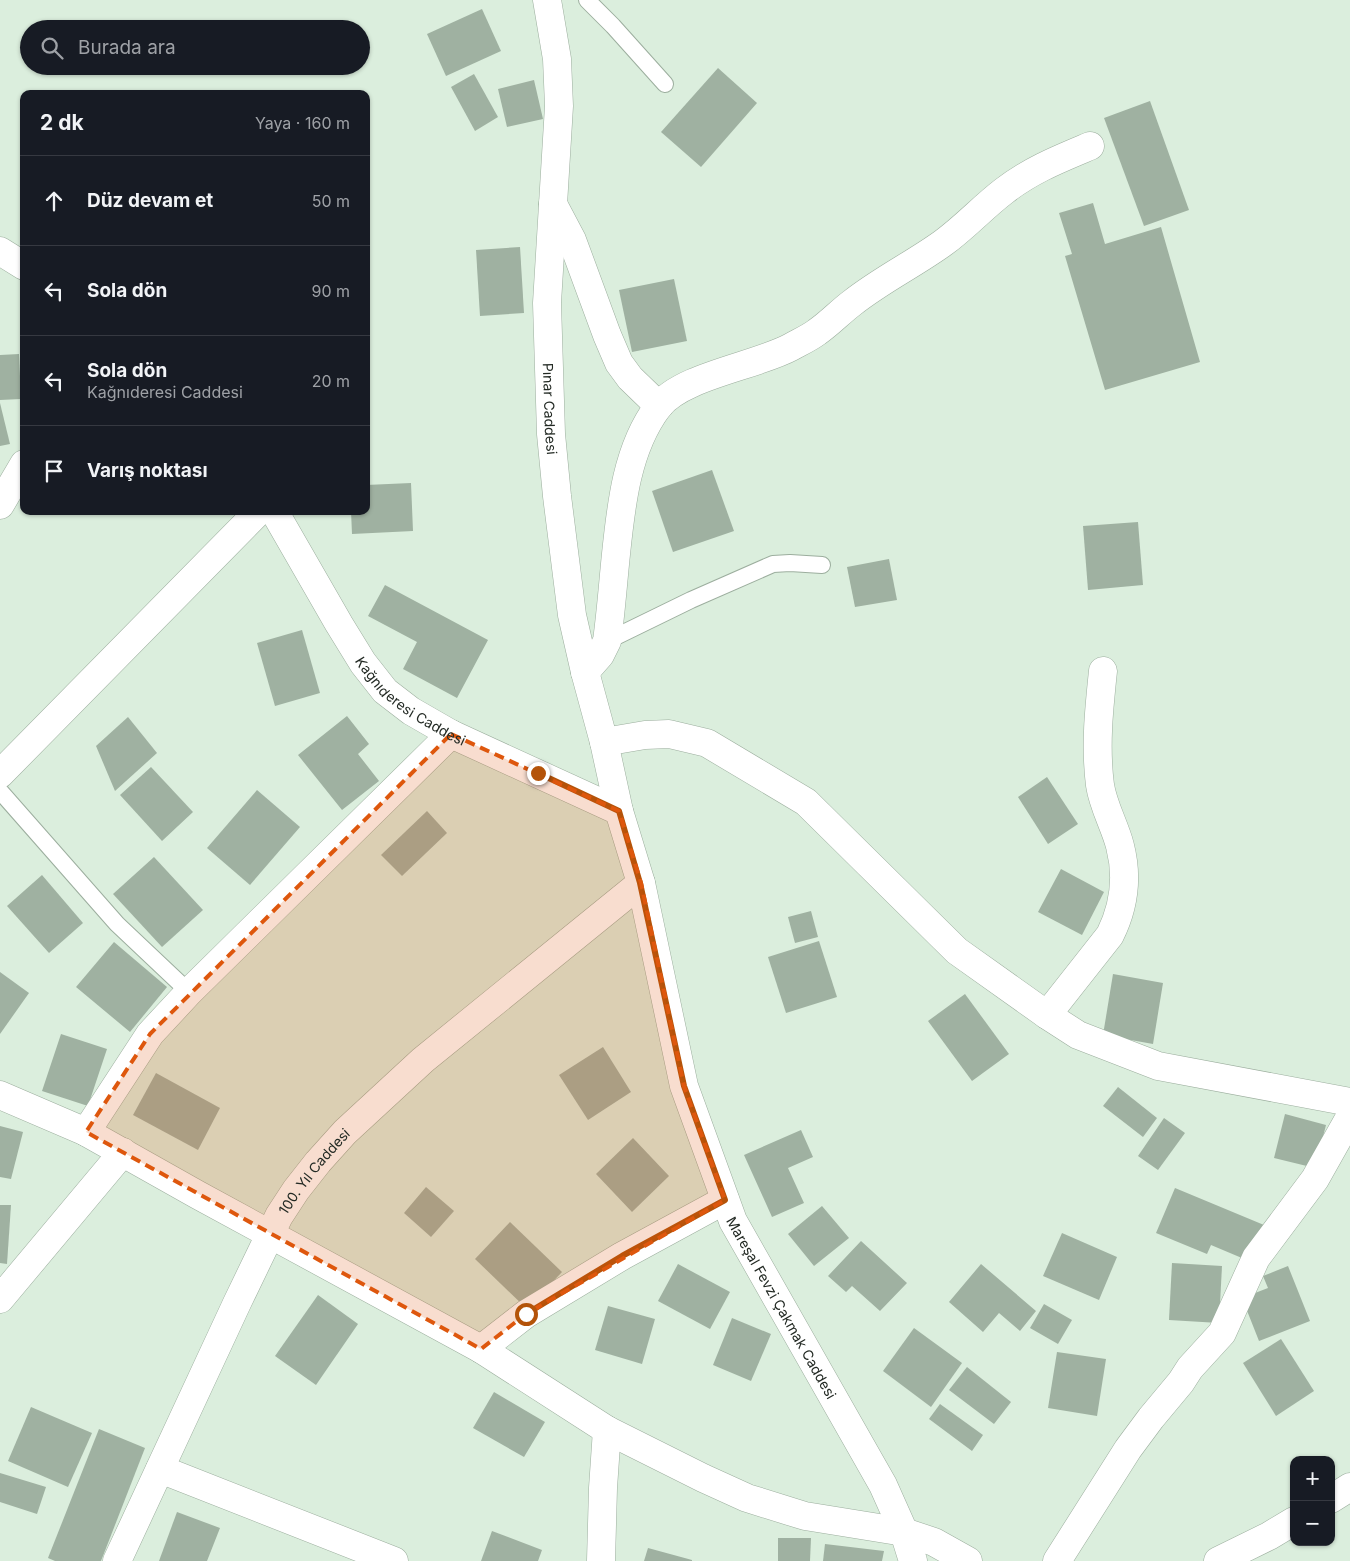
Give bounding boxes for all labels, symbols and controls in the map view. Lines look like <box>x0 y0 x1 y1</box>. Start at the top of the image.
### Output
search box <box>20 20 370 75</box>
icon: search <box>38 34 66 62</box>
text: Burada ara <box>78 36 176 59</box>
text: 2 dk <box>40 110 84 135</box>
text: Yaya · 160 m <box>255 113 350 133</box>
icon: ahead <box>40 187 68 215</box>
text: Düz devam et <box>87 189 213 212</box>
text: 50 m <box>312 191 350 211</box>
icon: left <box>40 277 68 305</box>
text: Sola dön <box>87 279 167 302</box>
text: 90 m <box>311 281 350 301</box>
text: Sola dön <box>87 359 167 382</box>
street label: Pınar Caddesi <box>540 362 561 455</box>
icon: left <box>40 367 68 395</box>
text: 20 m <box>312 371 350 391</box>
text: Kağnıderesi Caddesi <box>87 382 243 402</box>
icon: arrive <box>40 457 68 485</box>
text: Varış noktası <box>87 459 208 482</box>
street label: Kağnıderesi Caddesi <box>352 653 469 748</box>
route end <box>527 762 550 785</box>
street label: 100. Yıl Caddesi <box>274 1124 352 1217</box>
street label: Mareşal Fevzi Çakmak Caddesi <box>724 1213 841 1402</box>
route start <box>515 1303 538 1326</box>
map controls <box>1290 1456 1335 1546</box>
button: + <box>1290 1456 1335 1501</box>
button: − <box>1290 1501 1335 1546</box>

